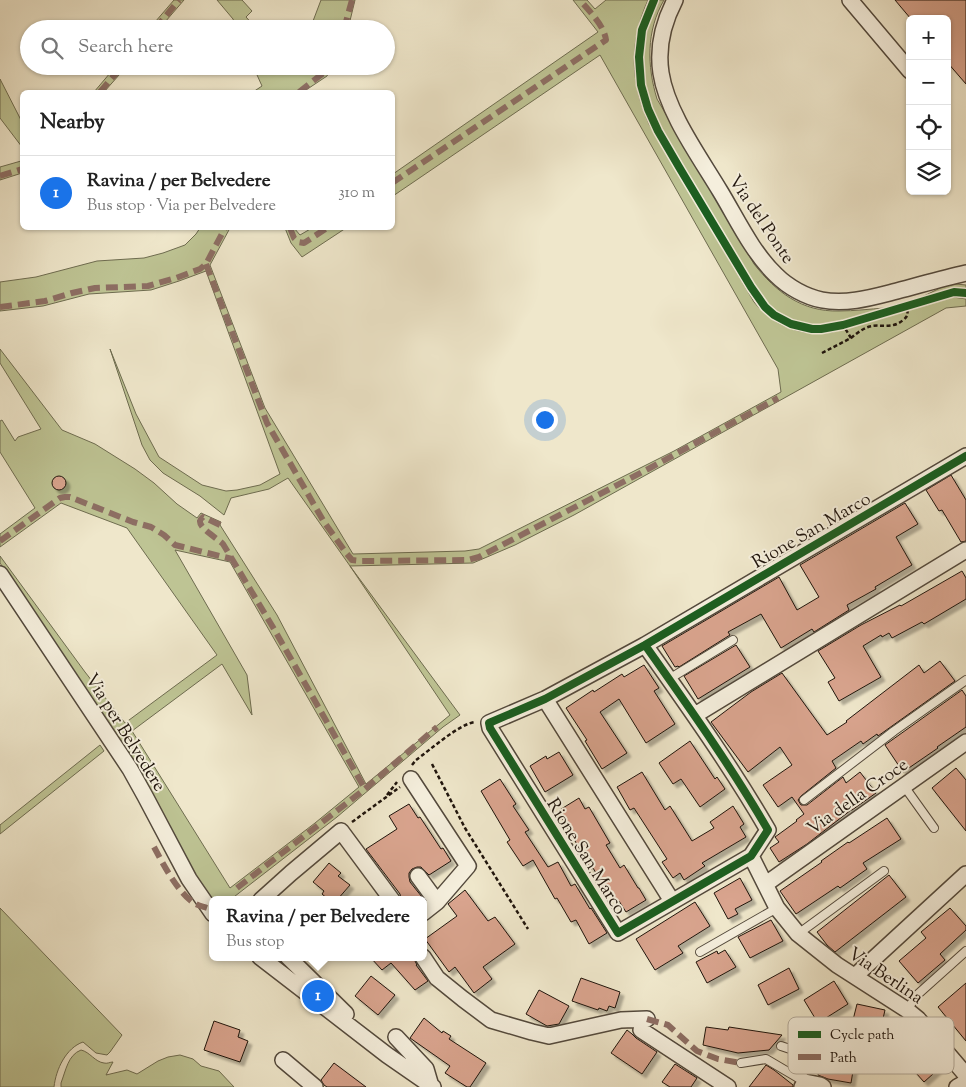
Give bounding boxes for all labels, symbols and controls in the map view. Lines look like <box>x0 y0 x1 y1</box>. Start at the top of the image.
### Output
map controls <box>906 15 951 195</box>
button: + <box>906 15 951 60</box>
search box <box>20 20 395 75</box>
icon: search <box>38 34 66 62</box>
text: Search here <box>78 34 173 61</box>
button: − <box>906 60 951 105</box>
button: locate <box>906 105 951 150</box>
text: Nearby <box>40 108 105 138</box>
button: layers <box>906 150 951 195</box>
text: Ravina / per Belvedere <box>87 168 270 195</box>
street label: Via del Ponte <box>721 171 800 270</box>
text: 1 <box>53 182 59 205</box>
text: 310 m <box>338 182 375 205</box>
text: Bus stop · Via per Belvedere <box>87 195 276 218</box>
your location <box>532 407 558 433</box>
street label: Rione San Marco <box>748 487 876 576</box>
street label: Via per Belvedere <box>78 669 171 797</box>
street label: Via della Croce <box>802 753 914 842</box>
street label: Rione San Marco <box>539 794 632 921</box>
popup <box>209 896 427 961</box>
text: Ravina / per Belvedere <box>226 904 410 931</box>
text: Bus stop <box>226 931 284 954</box>
street label: Via Berlina <box>842 942 928 1012</box>
pin: 1 <box>302 977 334 1015</box>
legend <box>788 1017 954 1074</box>
text: Cycle path <box>830 1026 894 1046</box>
text: Path <box>830 1049 857 1069</box>

